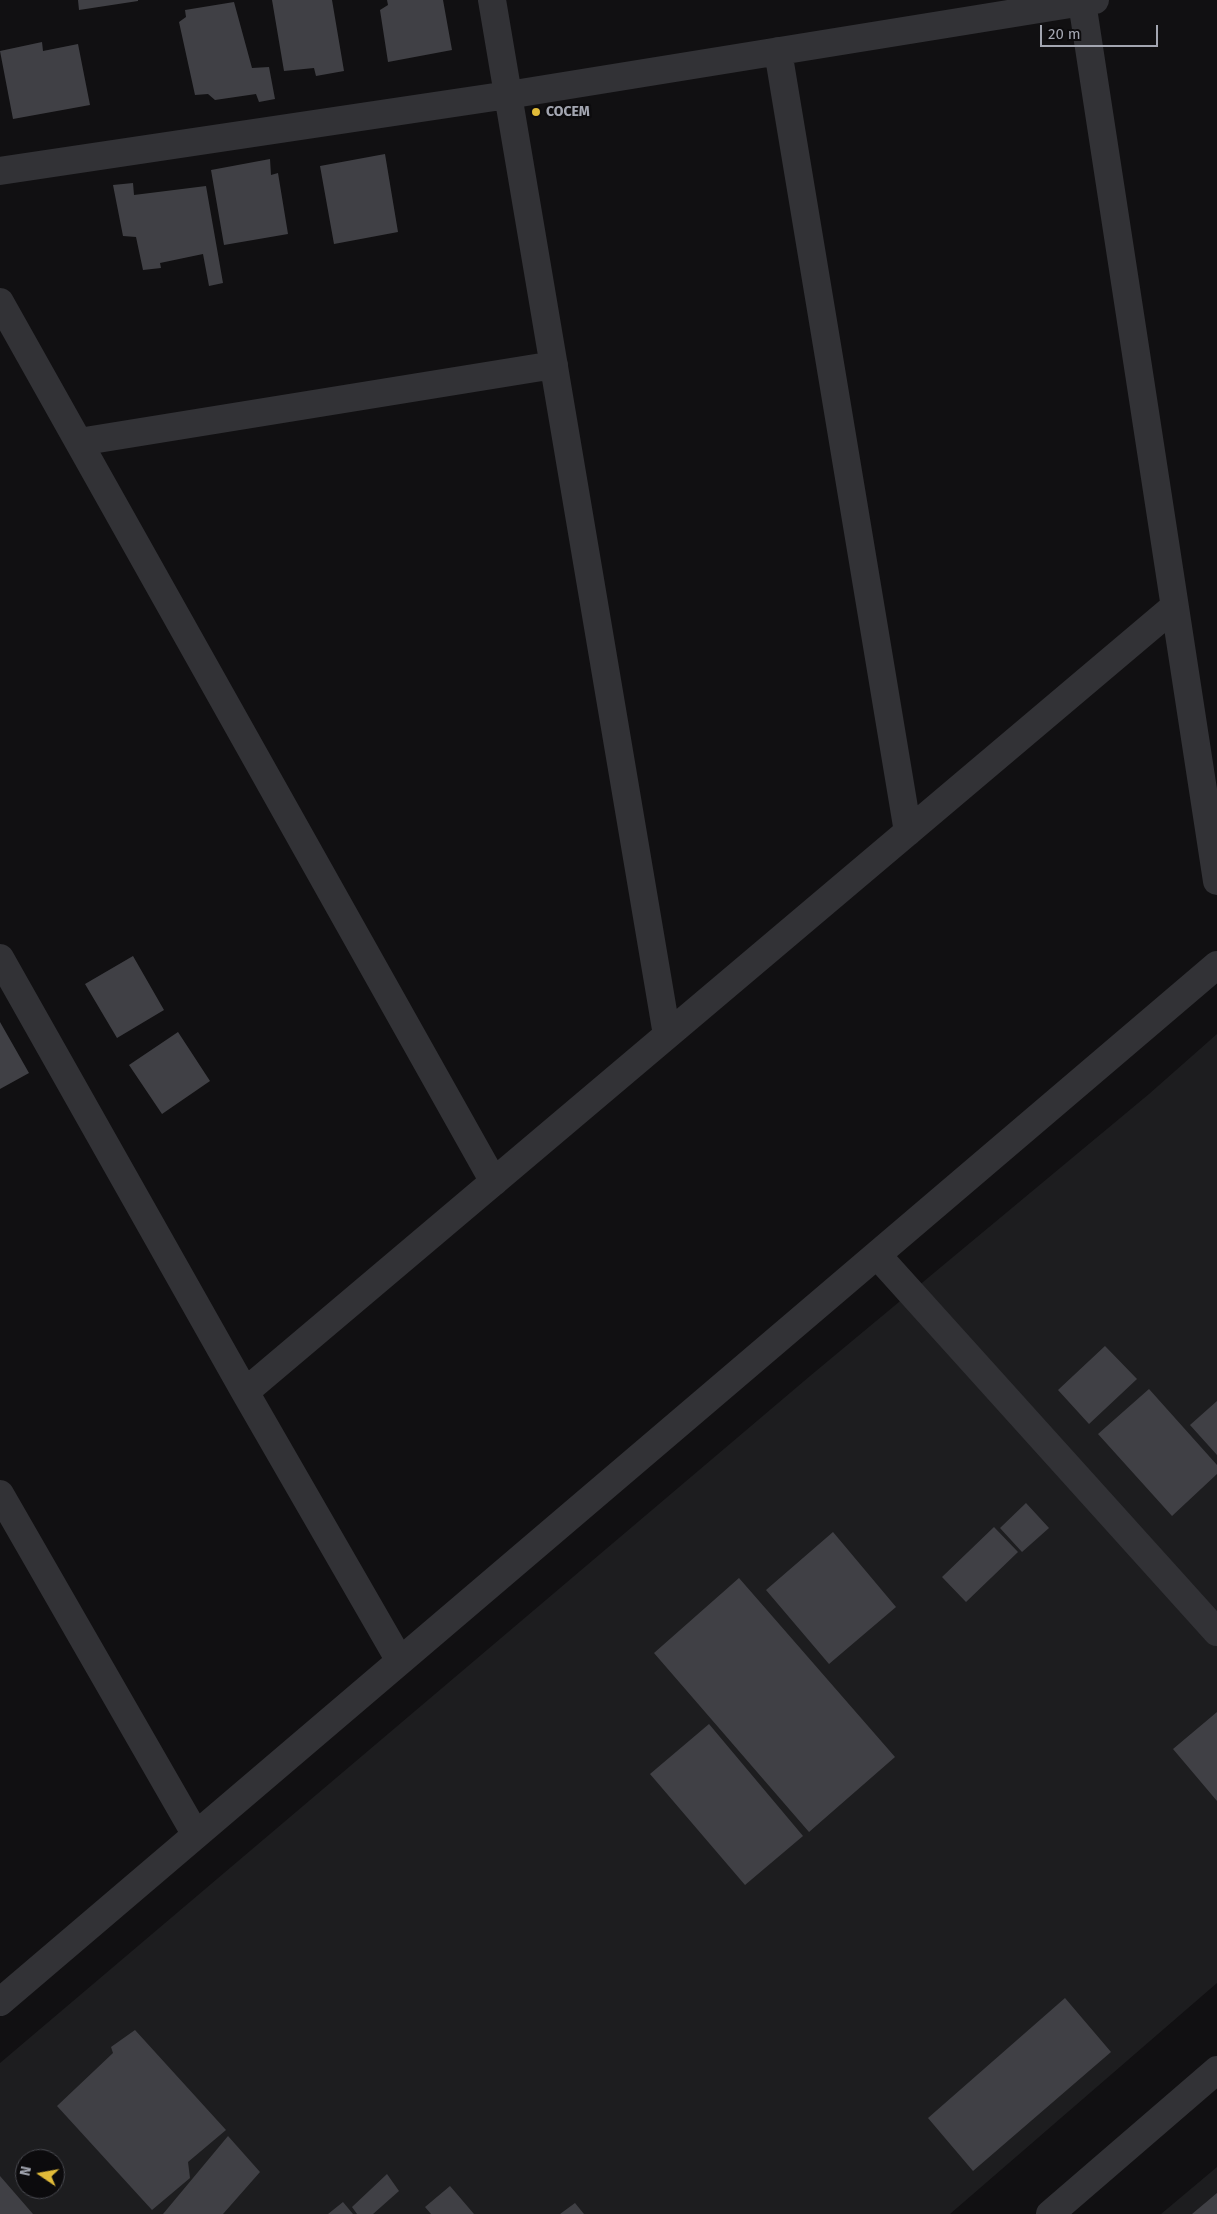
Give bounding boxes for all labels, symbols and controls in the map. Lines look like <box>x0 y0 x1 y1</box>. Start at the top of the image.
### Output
scale bar <box>1042 15 1160 47</box>
text: 20 m <box>1048 25 1081 43</box>
place label: COCEM <box>546 104 590 120</box>
marker: COCEM <box>530 106 542 118</box>
north arrow <box>15 2149 65 2199</box>
text: N <box>17 2165 35 2177</box>

